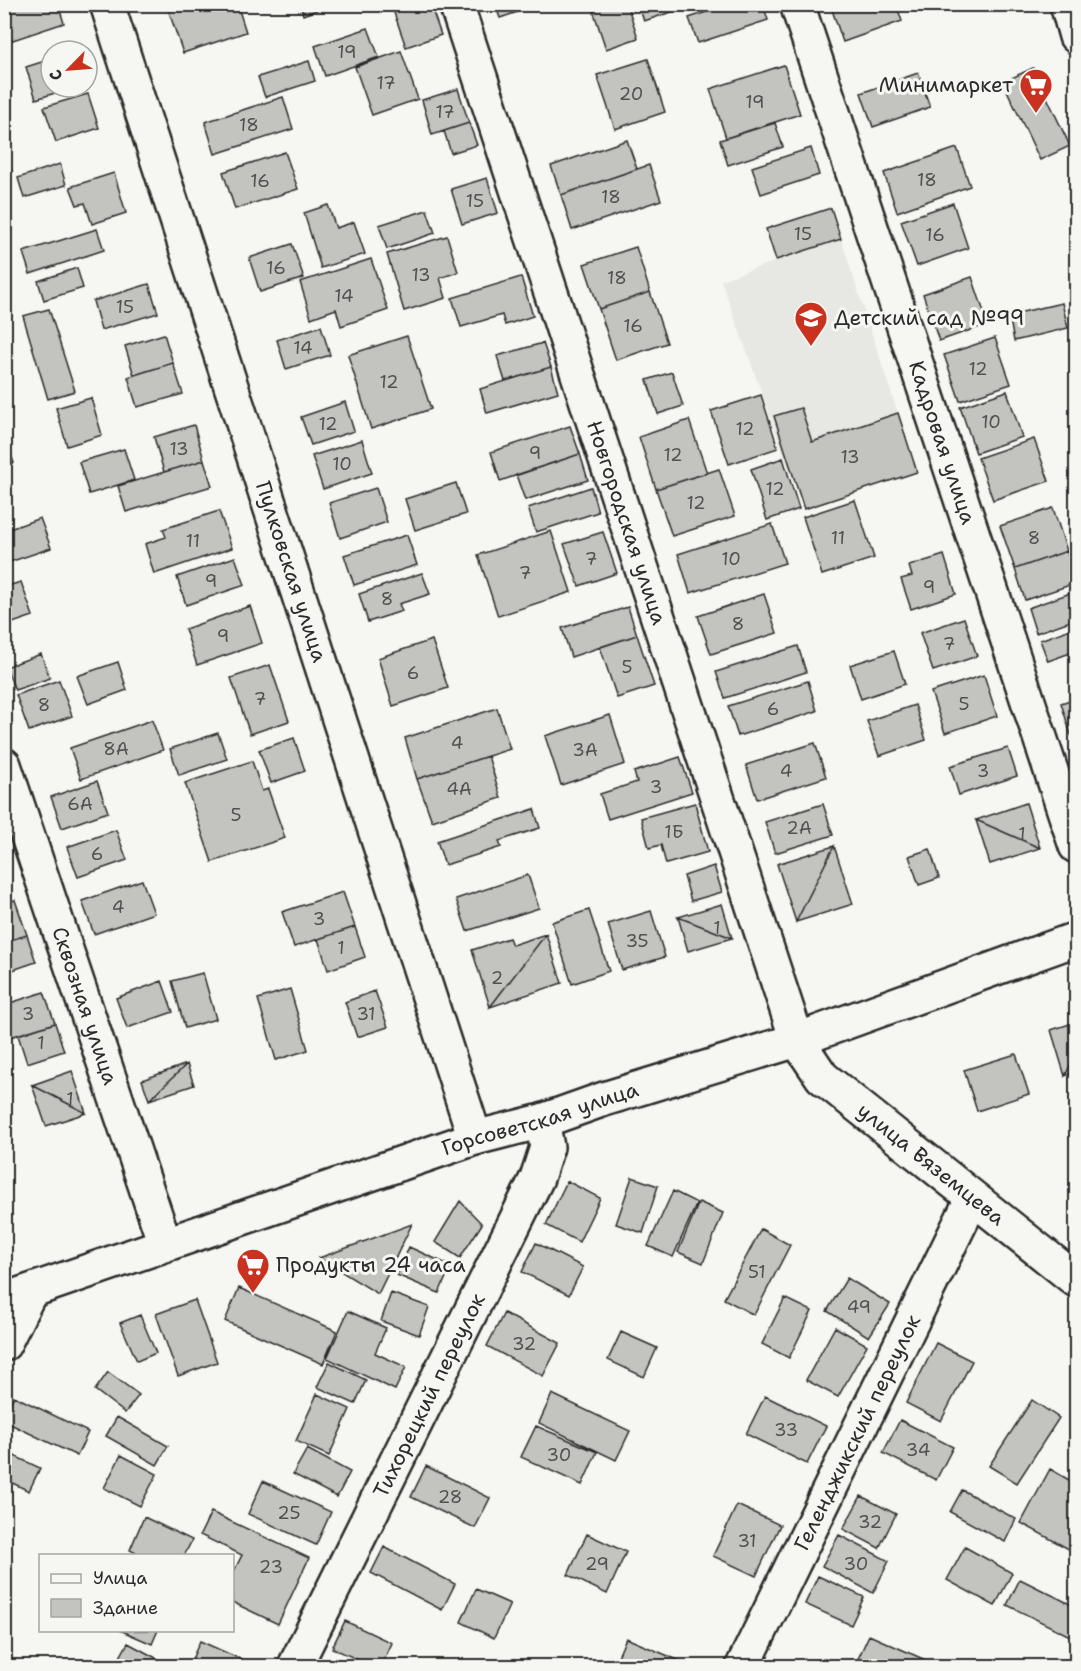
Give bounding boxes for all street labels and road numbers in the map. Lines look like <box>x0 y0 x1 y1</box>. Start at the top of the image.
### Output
street label: Кадровая улица <box>902 357 982 528</box>
street label: Новгородская улица <box>580 417 673 628</box>
street label: Пулковская улица <box>249 478 334 666</box>
street label: Сквозная улица <box>45 923 124 1088</box>
street label: Горсоветская улица <box>438 1075 642 1162</box>
street label: улица Вяземцева <box>851 1097 1011 1232</box>
street label: Тихорецкий переулок <box>367 1289 492 1502</box>
street label: Геленджикский переулок <box>788 1310 927 1555</box>

